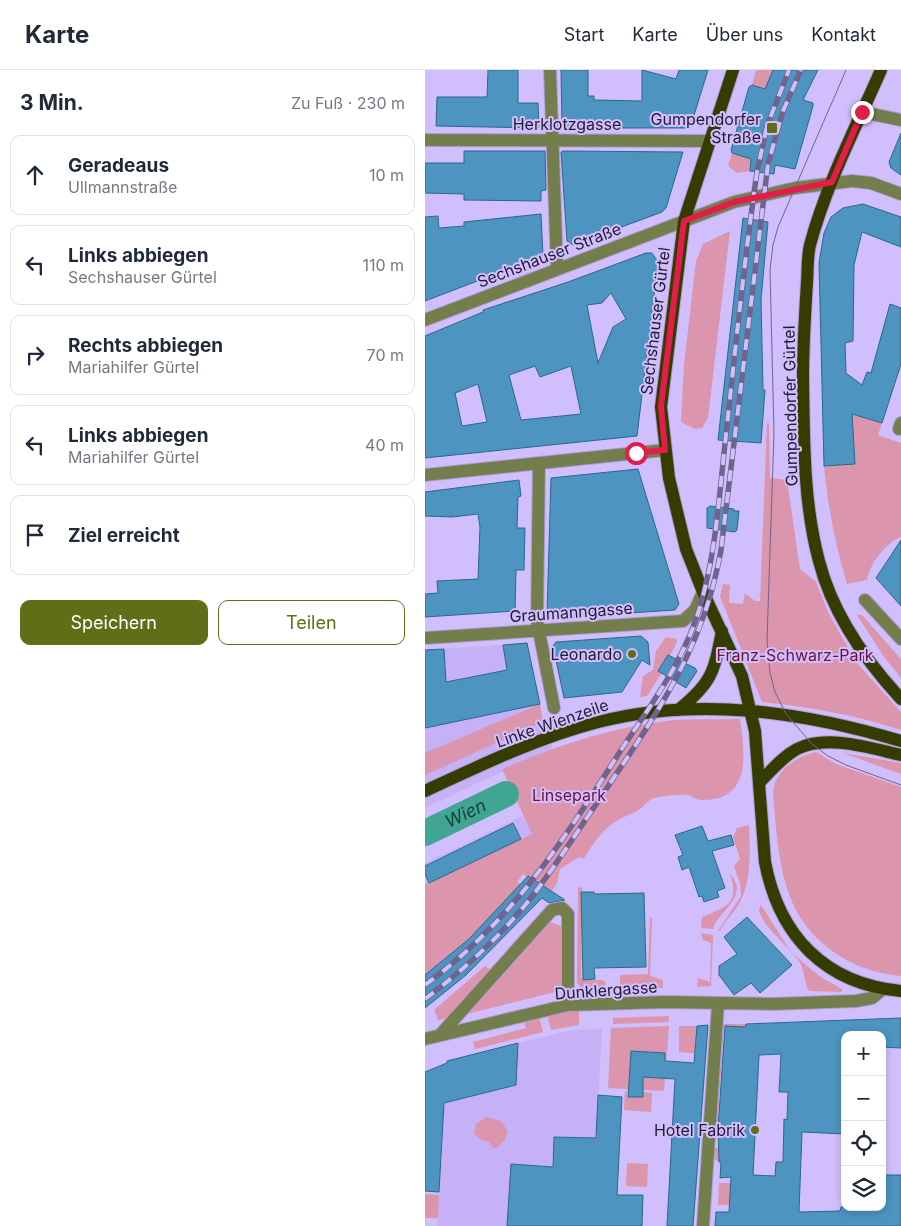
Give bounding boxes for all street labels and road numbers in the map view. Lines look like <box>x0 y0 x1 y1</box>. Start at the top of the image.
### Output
street label: Herklotzgasse <box>513 114 621 134</box>
street label: Sechshauser Straße <box>474 218 624 292</box>
street label: Sechshauser Gürtel <box>636 246 674 396</box>
street label: Gumpendorfer Gürtel <box>779 325 801 487</box>
street label: Graumanngasse <box>509 598 633 626</box>
street label: Linke Wienzeile <box>493 694 611 752</box>
street label: Dunklergasse <box>554 976 658 1004</box>

